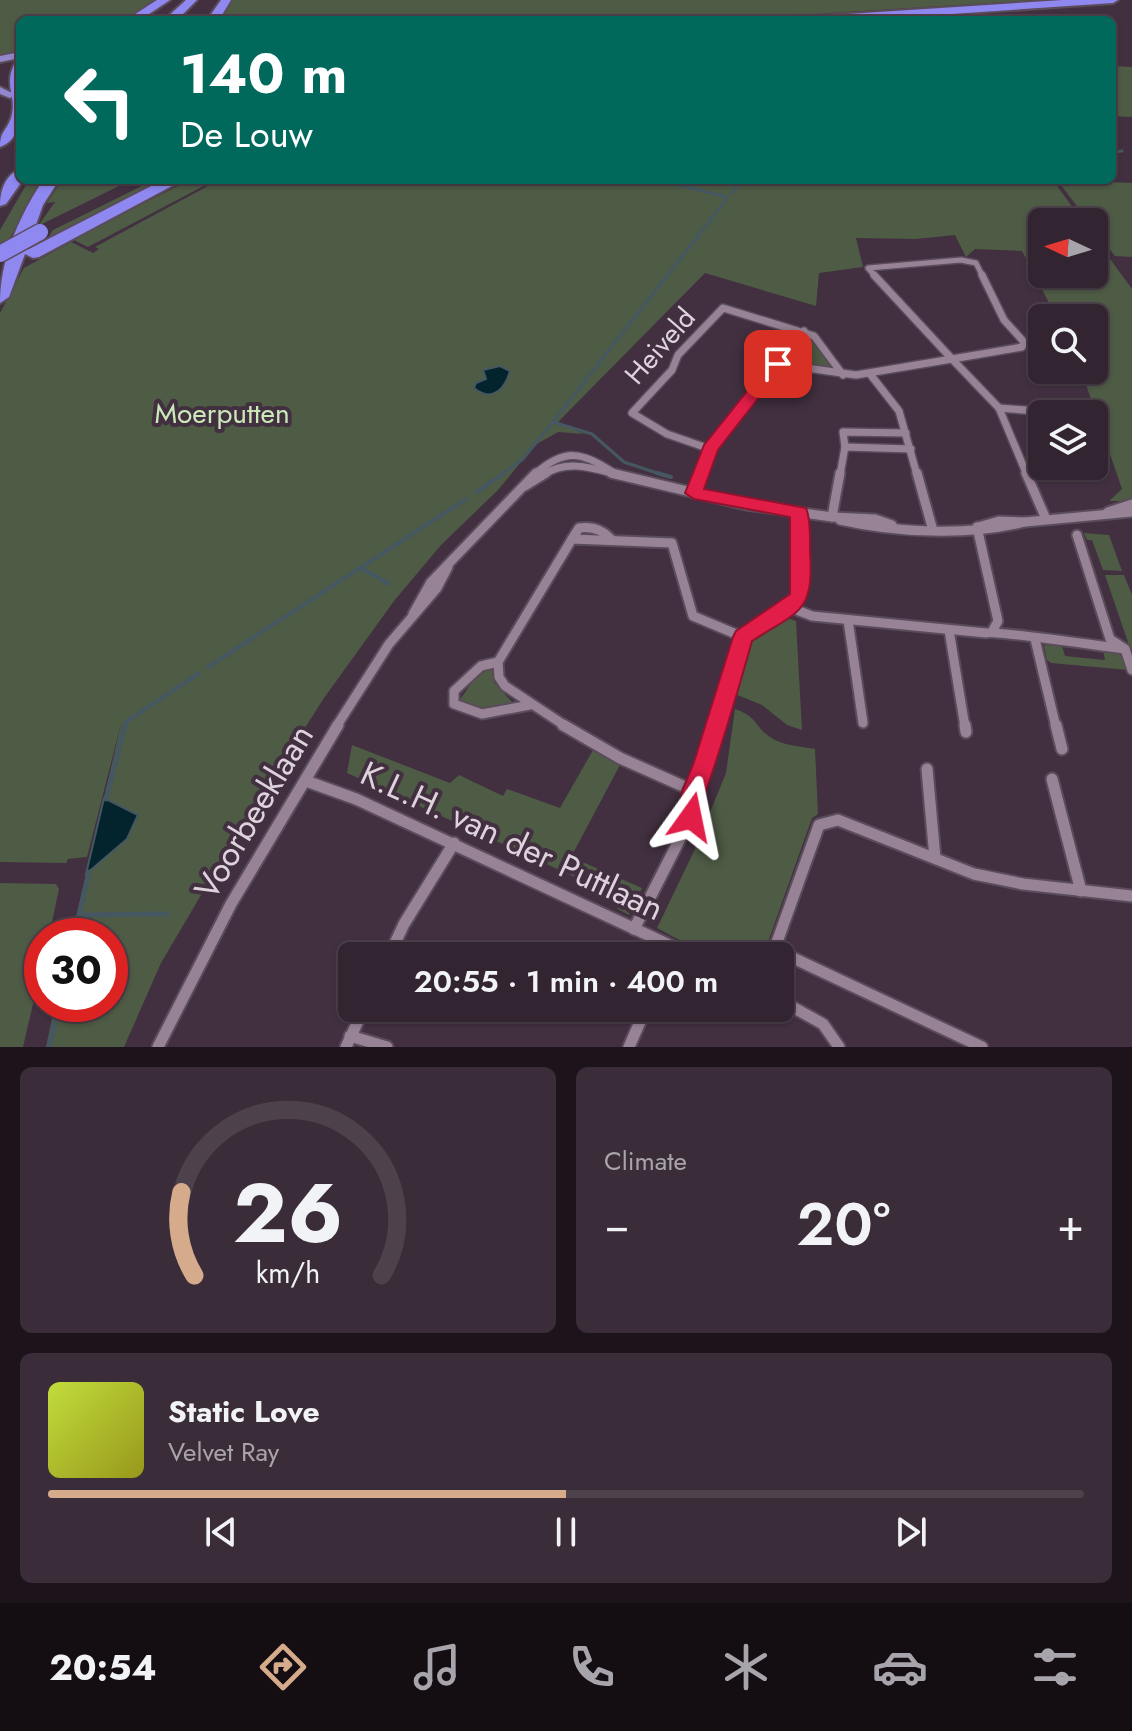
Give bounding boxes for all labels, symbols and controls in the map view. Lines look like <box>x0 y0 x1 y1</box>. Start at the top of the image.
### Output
text: 140 m <box>180 33 347 114</box>
icon: left <box>48 48 152 152</box>
text: De Louw <box>180 108 313 160</box>
north arrow <box>1028 208 1108 288</box>
map controls <box>1028 208 1108 480</box>
street label: Heiveld <box>615 298 705 394</box>
button: search <box>1028 304 1108 384</box>
pin <box>744 330 812 398</box>
icon: arrive <box>756 342 800 386</box>
park label: Moerputten <box>154 393 290 434</box>
button: layers <box>1028 400 1108 480</box>
street label: Voorbeeklaan <box>182 715 326 909</box>
street label: K.L.H. van der Puttlaan <box>352 749 672 933</box>
position arrow <box>649 775 733 859</box>
speed limit sign: 30 <box>24 918 128 1022</box>
text: 20:55 · 1 min · 400 m <box>414 960 718 1003</box>
text: Climate <box>604 1142 687 1180</box>
text: 26 <box>233 1153 343 1273</box>
text: 20° <box>797 1181 890 1268</box>
text: − <box>604 1193 630 1257</box>
text: + <box>1057 1193 1084 1257</box>
text: km/h <box>256 1252 320 1294</box>
text: Static Love <box>168 1390 320 1433</box>
text: Velvet Ray <box>168 1433 279 1471</box>
icon: previous <box>199 1510 243 1554</box>
icon: pause <box>544 1510 588 1554</box>
icon: next <box>889 1510 933 1554</box>
icon: directions <box>255 1639 311 1695</box>
icon: music <box>409 1639 465 1695</box>
icon: phone <box>564 1639 620 1695</box>
icon: climate <box>718 1639 774 1695</box>
icon: car <box>872 1639 928 1695</box>
icon: filters <box>1027 1639 1083 1695</box>
text: 20:54 <box>49 1641 157 1693</box>

